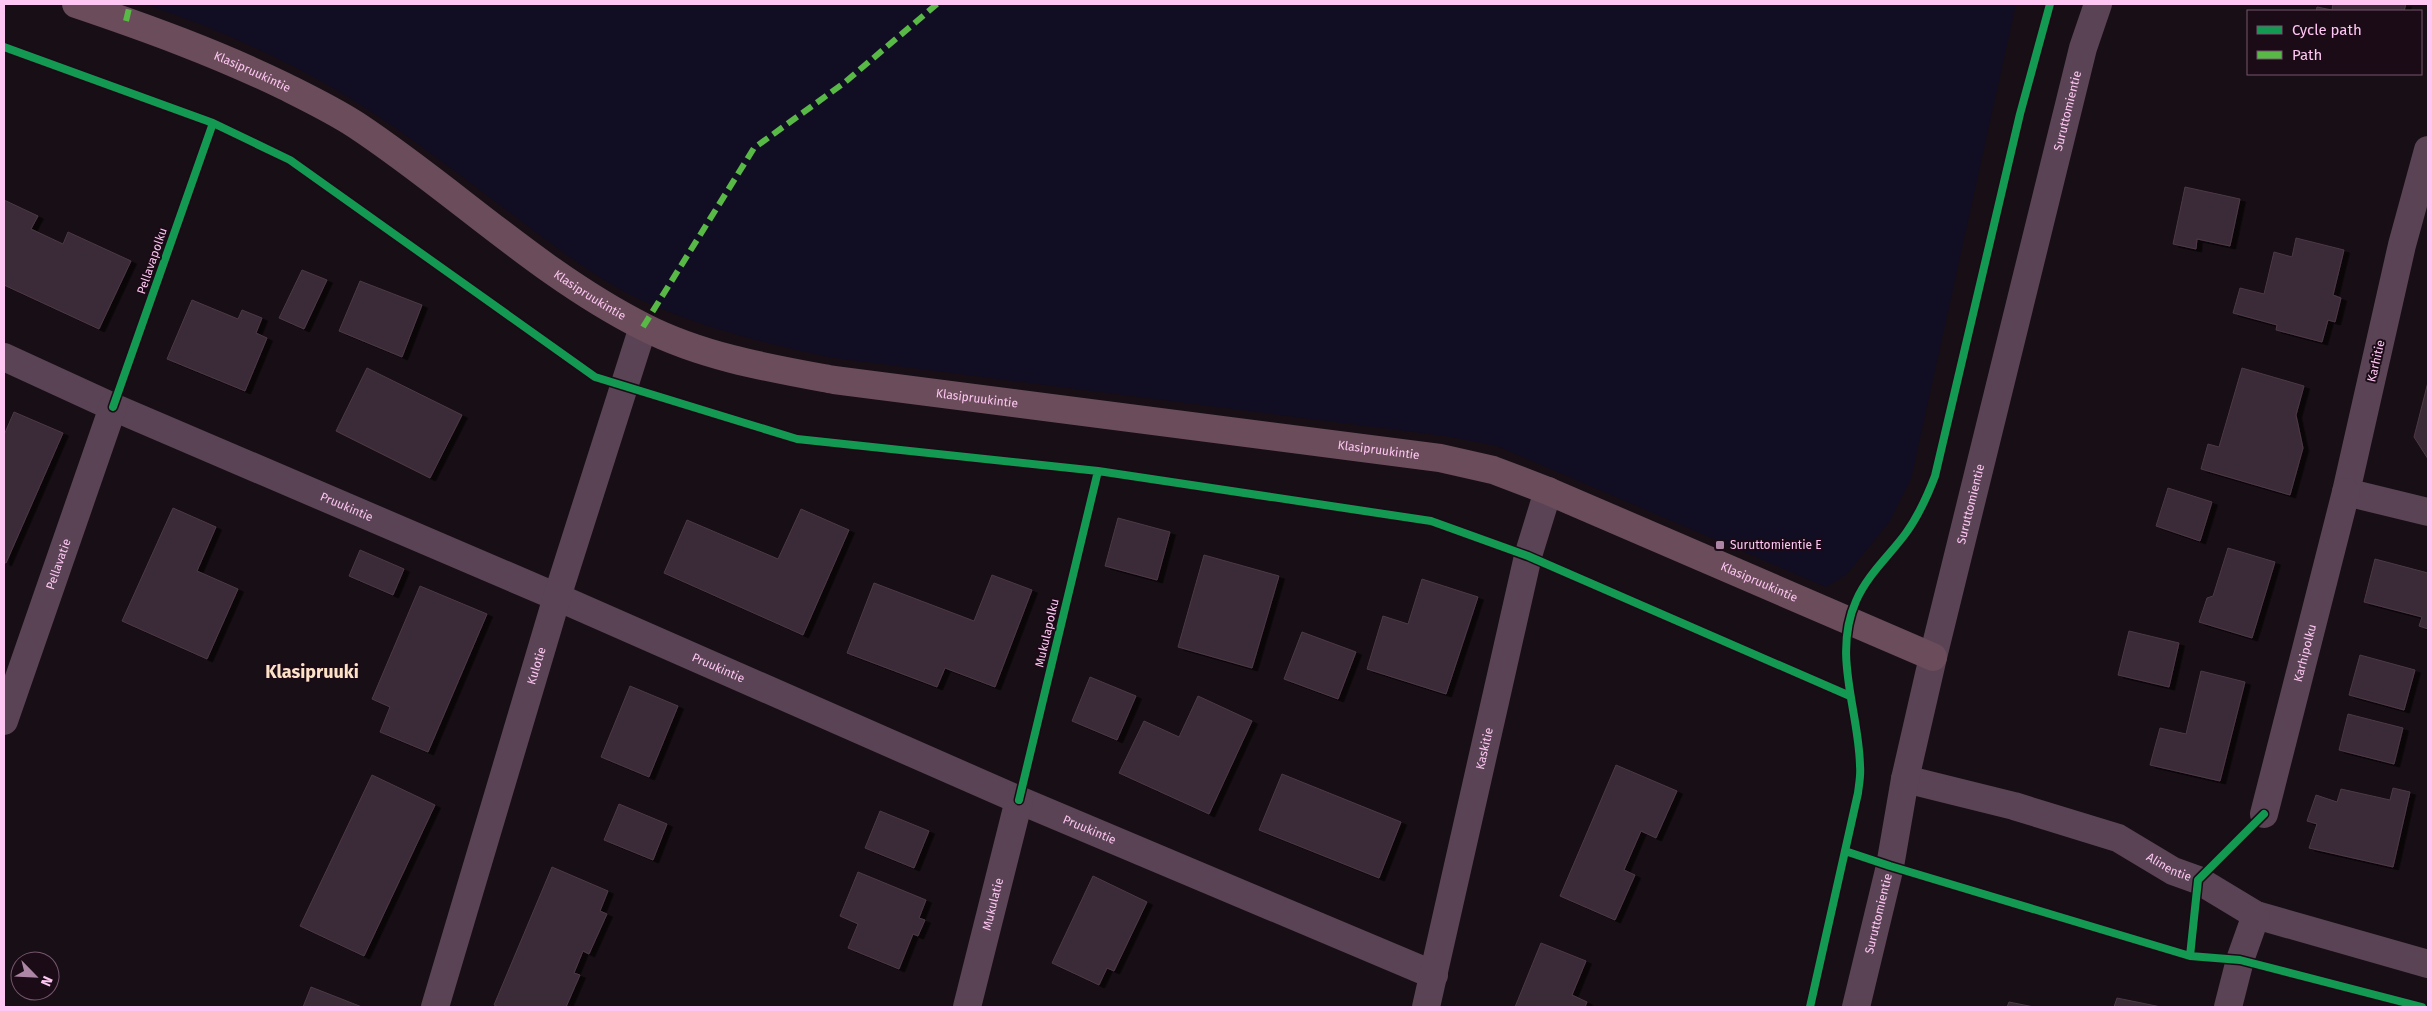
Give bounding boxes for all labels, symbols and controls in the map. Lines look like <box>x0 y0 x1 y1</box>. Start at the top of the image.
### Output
legend <box>2247 10 2422 75</box>
text: Cycle path <box>2292 21 2362 39</box>
text: Path <box>2292 46 2322 64</box>
street label: Klasipruukintie <box>212 49 293 95</box>
street label: Suruttomientie <box>2051 69 2084 152</box>
street label: Pellavapolku <box>134 226 170 296</box>
street label: Klasipruukintie <box>551 267 628 323</box>
street label: Karhitie <box>2364 339 2388 383</box>
street label: Klasipruukintie <box>935 386 1019 411</box>
street label: Klasipruukintie <box>1337 438 1421 462</box>
street label: Suruttomientie <box>1954 462 1987 546</box>
street label: Pruukintie <box>318 489 375 524</box>
street label: Pellavatie <box>43 537 74 592</box>
place label: Suruttomientie E <box>1730 538 1822 552</box>
marker: Suruttomientie E <box>1714 539 1726 551</box>
street label: Klasipruukintie <box>1718 559 1800 605</box>
street label: Mukulapolku <box>1032 597 1062 669</box>
street label: Karhipolku <box>2291 623 2319 684</box>
street label: Kulotie <box>524 645 549 686</box>
street label: Pruukintie <box>690 650 747 686</box>
district label: Klasipruuki <box>265 661 359 683</box>
street label: Kaskitie <box>1473 726 1496 771</box>
street label: Pruukintie <box>1061 812 1118 847</box>
street label: Alinentie <box>2144 850 2193 884</box>
street label: Suruttomientie <box>1862 872 1895 955</box>
street label: Mukulatie <box>980 876 1006 932</box>
north arrow <box>10 951 60 1001</box>
text: N <box>37 973 56 989</box>

